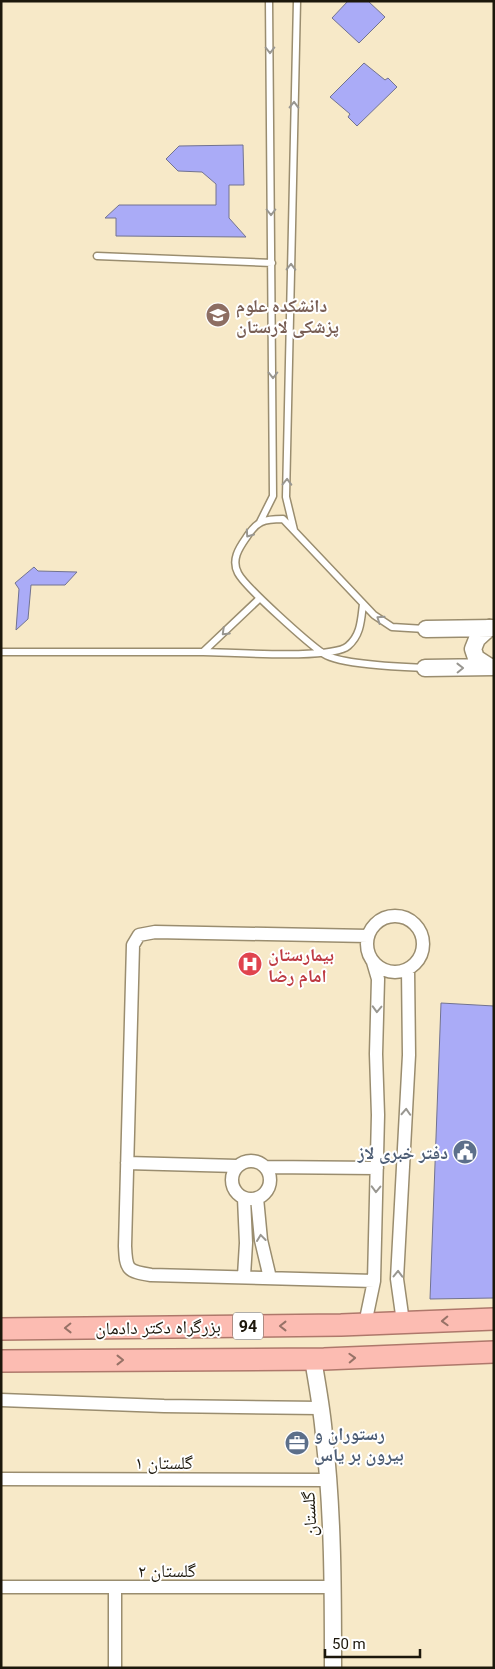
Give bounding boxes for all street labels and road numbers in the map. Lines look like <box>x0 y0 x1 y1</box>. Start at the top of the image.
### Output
road number: 94 <box>233 1312 263 1340</box>
street label: بزرگراه دکتر دادمان <box>95 1315 221 1340</box>
street label: گلستان ۱ <box>135 1452 193 1474</box>
street label: گلستان <box>297 1490 322 1537</box>
street label: گلستان ۲ <box>138 1560 196 1582</box>

